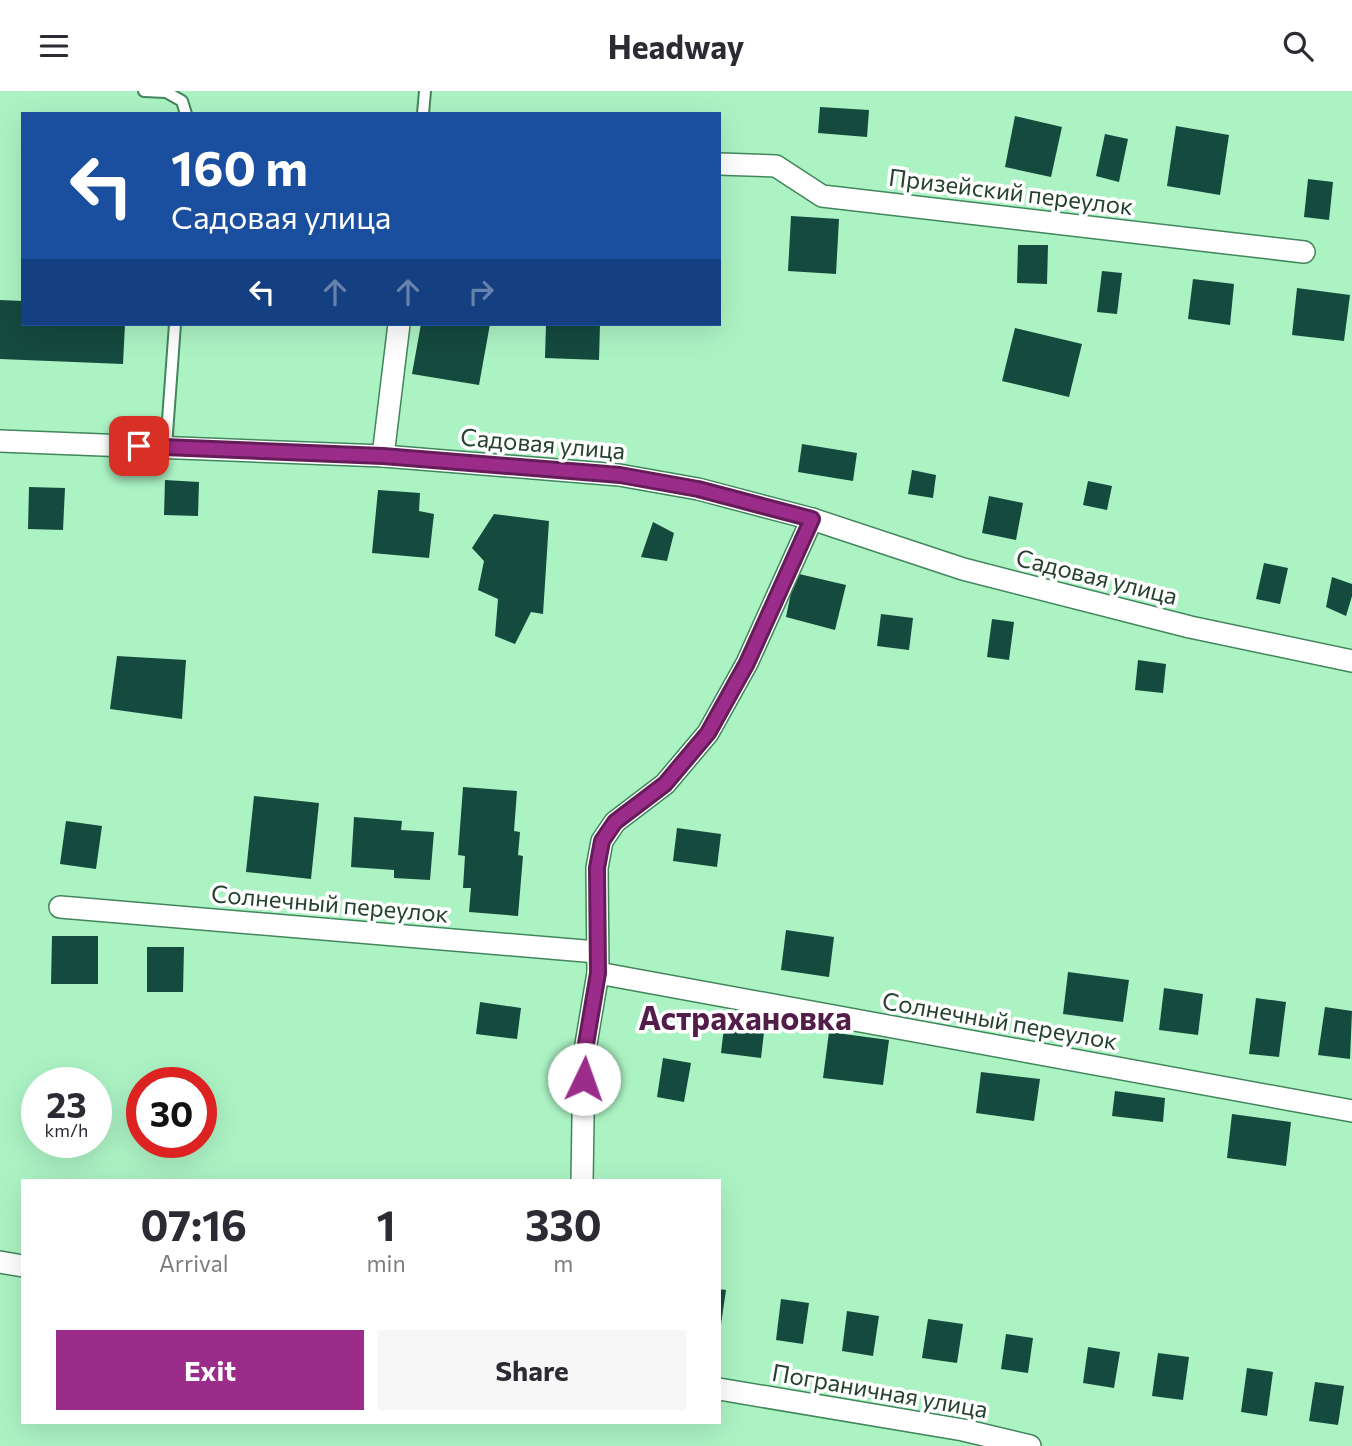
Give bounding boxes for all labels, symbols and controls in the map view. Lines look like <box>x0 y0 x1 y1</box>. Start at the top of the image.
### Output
text: Headway <box>608 26 744 66</box>
icon: menu <box>35 27 73 65</box>
icon: search <box>1279 27 1317 65</box>
text: 160 m <box>171 136 308 196</box>
icon: left <box>56 140 147 231</box>
street label: Призейский переулок <box>887 162 1135 220</box>
text: Садовая улица <box>171 196 391 236</box>
icon: left <box>243 273 281 311</box>
icon: ahead <box>316 273 354 311</box>
icon: ahead <box>389 273 427 311</box>
icon: right <box>462 273 500 311</box>
pin <box>109 416 169 476</box>
street label: Садовая улица <box>459 421 627 465</box>
icon: arrive <box>120 427 158 465</box>
street label: Садовая улица <box>1013 542 1181 610</box>
street label: Солнечный переулок <box>210 878 450 928</box>
street label: Солнечный переулок <box>880 985 1120 1055</box>
district label: Астрахановка <box>638 997 852 1037</box>
position arrow <box>547 1042 621 1116</box>
speed limit sign: 30 <box>126 1067 217 1158</box>
text: 23 <box>46 1082 87 1125</box>
text: km/h <box>45 1119 88 1141</box>
text: 07:16 <box>140 1198 247 1250</box>
text: 1 <box>377 1198 396 1250</box>
text: 330 <box>525 1198 602 1250</box>
text: Arrival <box>159 1249 229 1277</box>
text: min <box>366 1249 406 1277</box>
text: m <box>553 1249 573 1277</box>
button: Exit <box>56 1330 364 1410</box>
button: Share <box>378 1330 686 1410</box>
street label: Пограничная улица <box>770 1357 990 1423</box>

